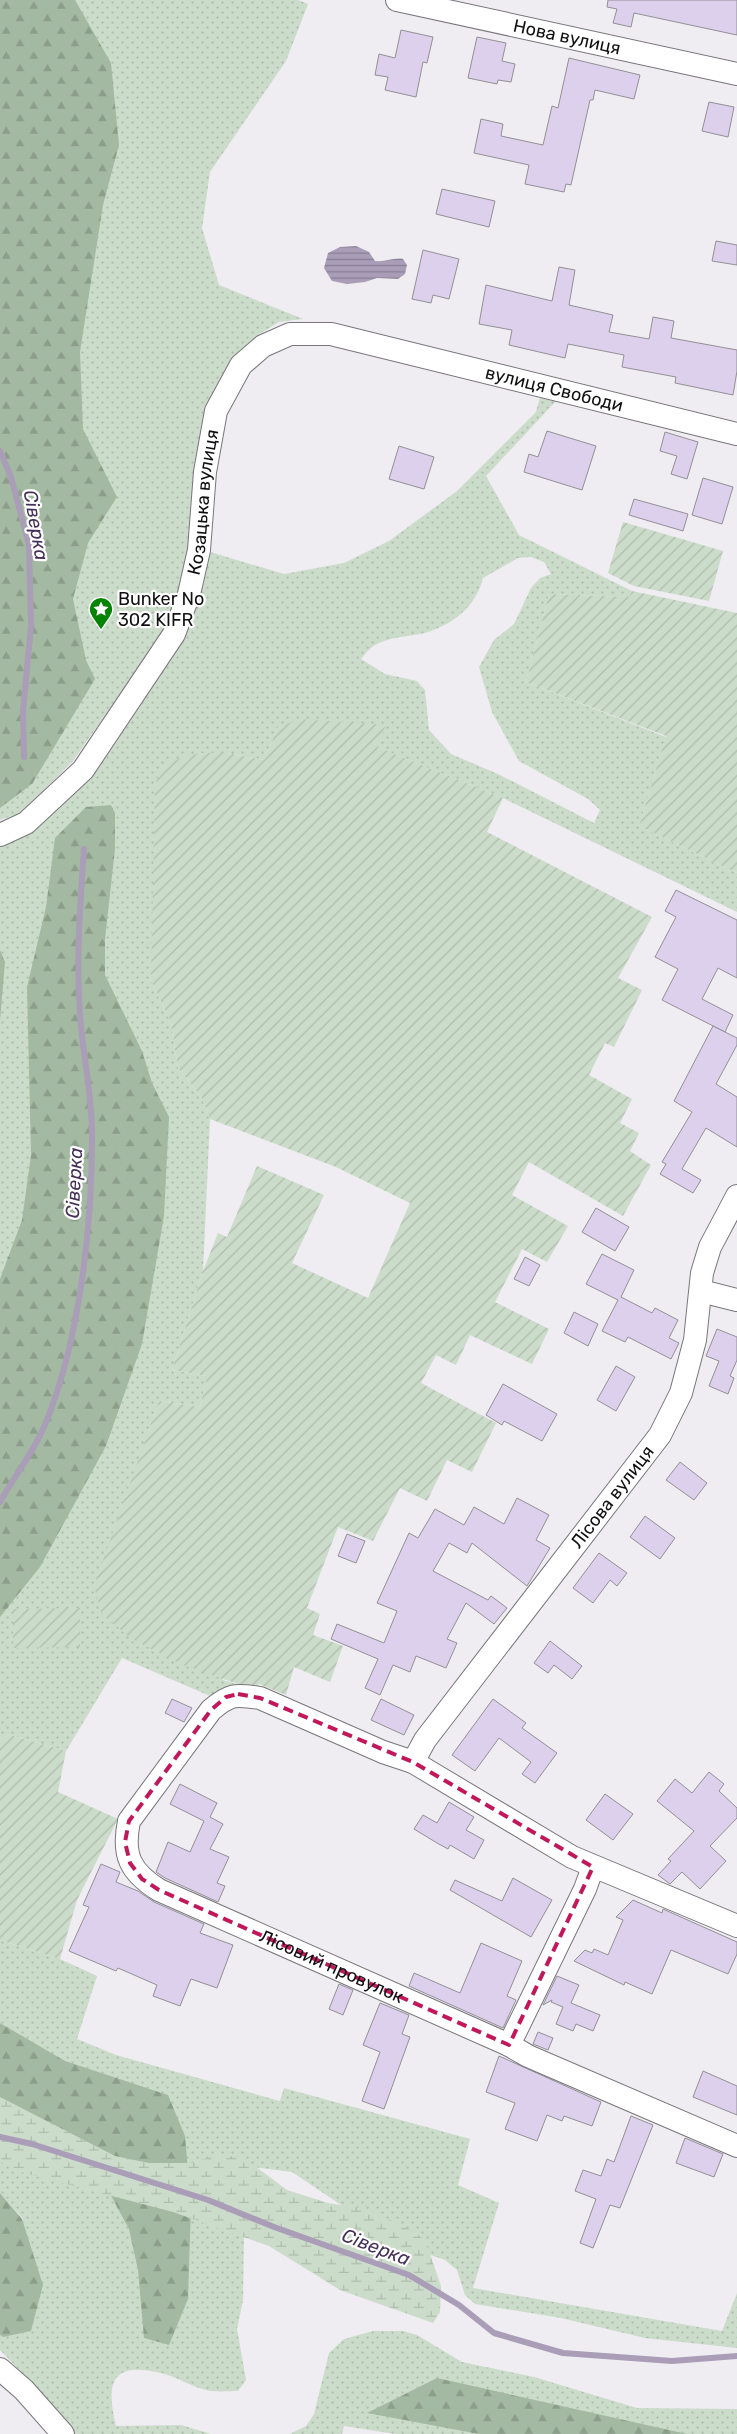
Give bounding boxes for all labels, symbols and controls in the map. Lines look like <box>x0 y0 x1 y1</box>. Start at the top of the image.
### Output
street label: Нова вулиця <box>511 15 623 59</box>
street label: вулиця Свободи <box>483 361 625 417</box>
street label: Козацька вулиця <box>183 428 223 577</box>
water label: Сіверка <box>19 488 53 562</box>
place label: Bunker No 302 KIFR <box>118 588 204 631</box>
place icon: Bunker No 302 KIFR <box>88 596 114 630</box>
water label: Сіверка <box>61 1147 87 1219</box>
street label: Лісова вулиця <box>566 1441 659 1553</box>
street label: Лісовий провулок <box>256 1925 407 2008</box>
water label: Сіверка <box>339 2224 413 2270</box>

